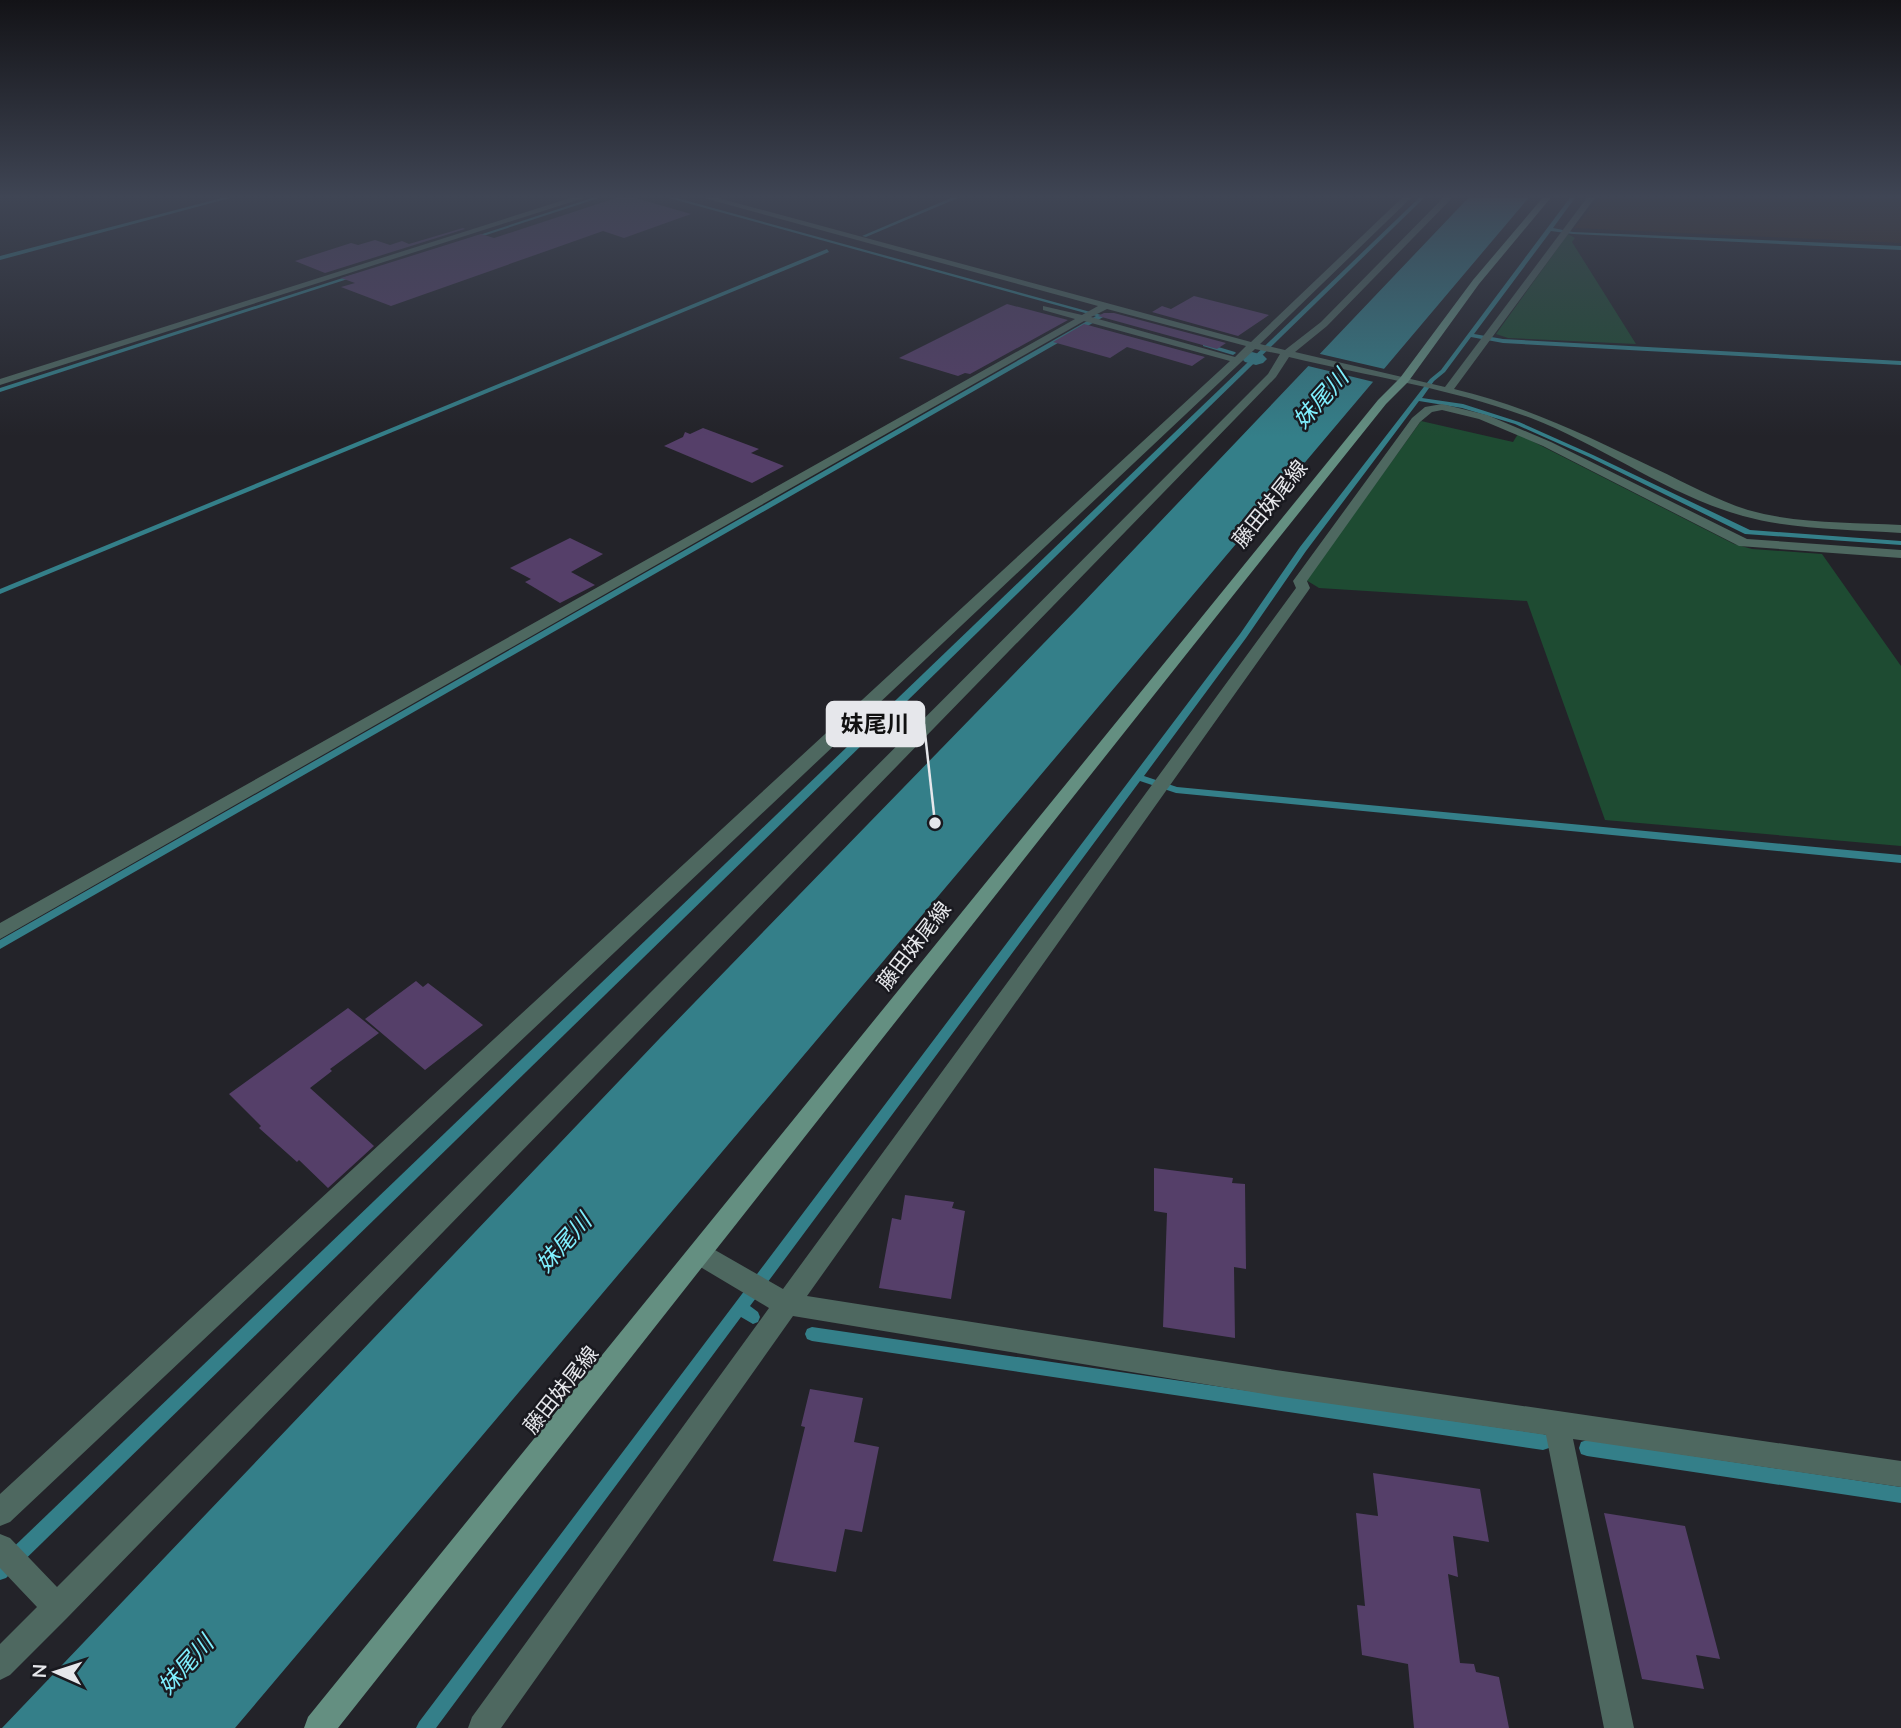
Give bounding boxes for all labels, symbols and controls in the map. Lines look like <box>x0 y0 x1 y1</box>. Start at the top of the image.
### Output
water label: 妹尾川 <box>1286 361 1358 435</box>
street label: 藤田妹尾線 <box>1226 454 1314 554</box>
callout: 妹尾川 <box>827 702 924 746</box>
text: 妹尾川 <box>841 709 910 740</box>
street label: 藤田妹尾線 <box>871 896 957 996</box>
water label: 妹尾川 <box>529 1205 601 1279</box>
street label: 藤田妹尾線 <box>517 1340 605 1440</box>
water label: 妹尾川 <box>151 1627 223 1701</box>
north arrow <box>21 1637 91 1707</box>
text: N <box>27 1663 53 1679</box>

